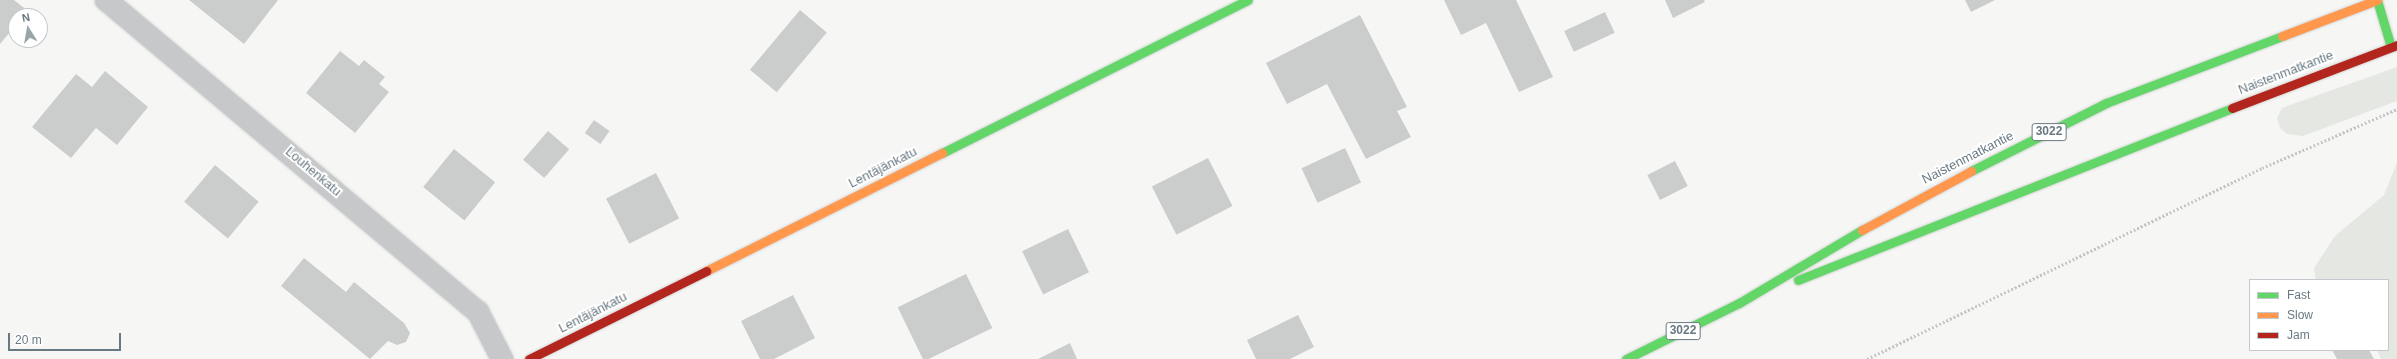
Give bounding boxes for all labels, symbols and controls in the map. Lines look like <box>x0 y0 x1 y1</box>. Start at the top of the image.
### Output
north arrow <box>8 8 48 48</box>
text: N <box>21 11 31 24</box>
street label: Naistenmatkantie <box>2236 48 2336 98</box>
road number: 3022 <box>2031 122 2067 142</box>
street label: Naistenmatkantie <box>1920 128 2016 188</box>
street label: Louhenkatu <box>282 144 344 200</box>
street label: Lentäjänkatu <box>846 144 920 192</box>
legend <box>2249 279 2389 351</box>
text: Fast <box>2287 288 2310 302</box>
street label: Lentäjänkatu <box>556 289 630 337</box>
text: Slow <box>2287 308 2313 322</box>
road number: 3022 <box>1665 321 1701 341</box>
scale bar <box>10 325 123 351</box>
text: Jam <box>2287 328 2310 342</box>
text: 20 m <box>15 333 42 347</box>

